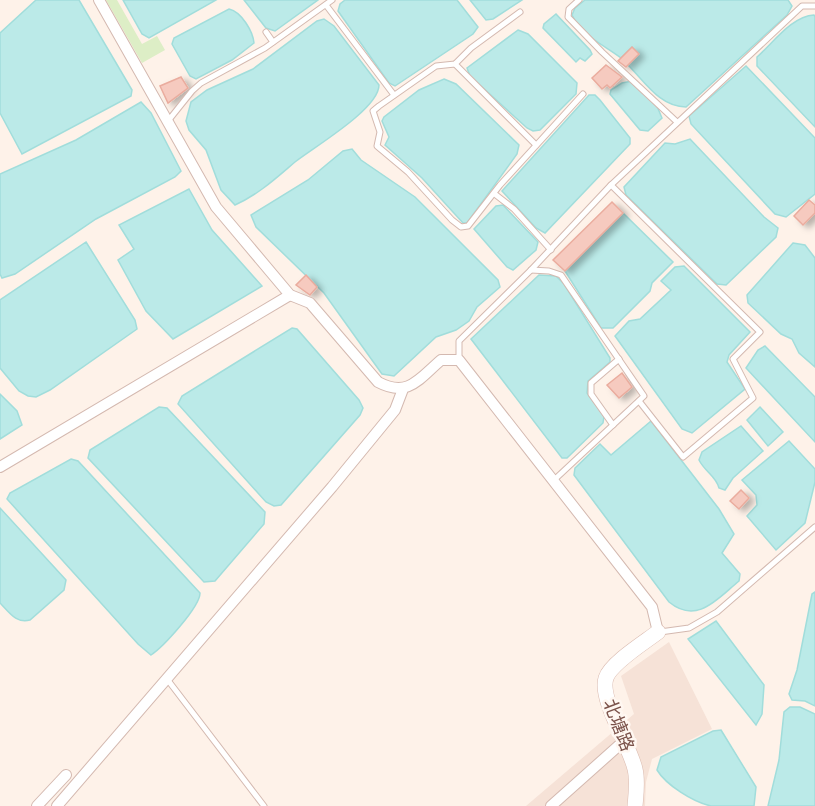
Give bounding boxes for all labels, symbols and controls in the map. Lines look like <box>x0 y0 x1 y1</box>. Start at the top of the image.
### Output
street label: 北塘路 <box>599 696 639 754</box>

